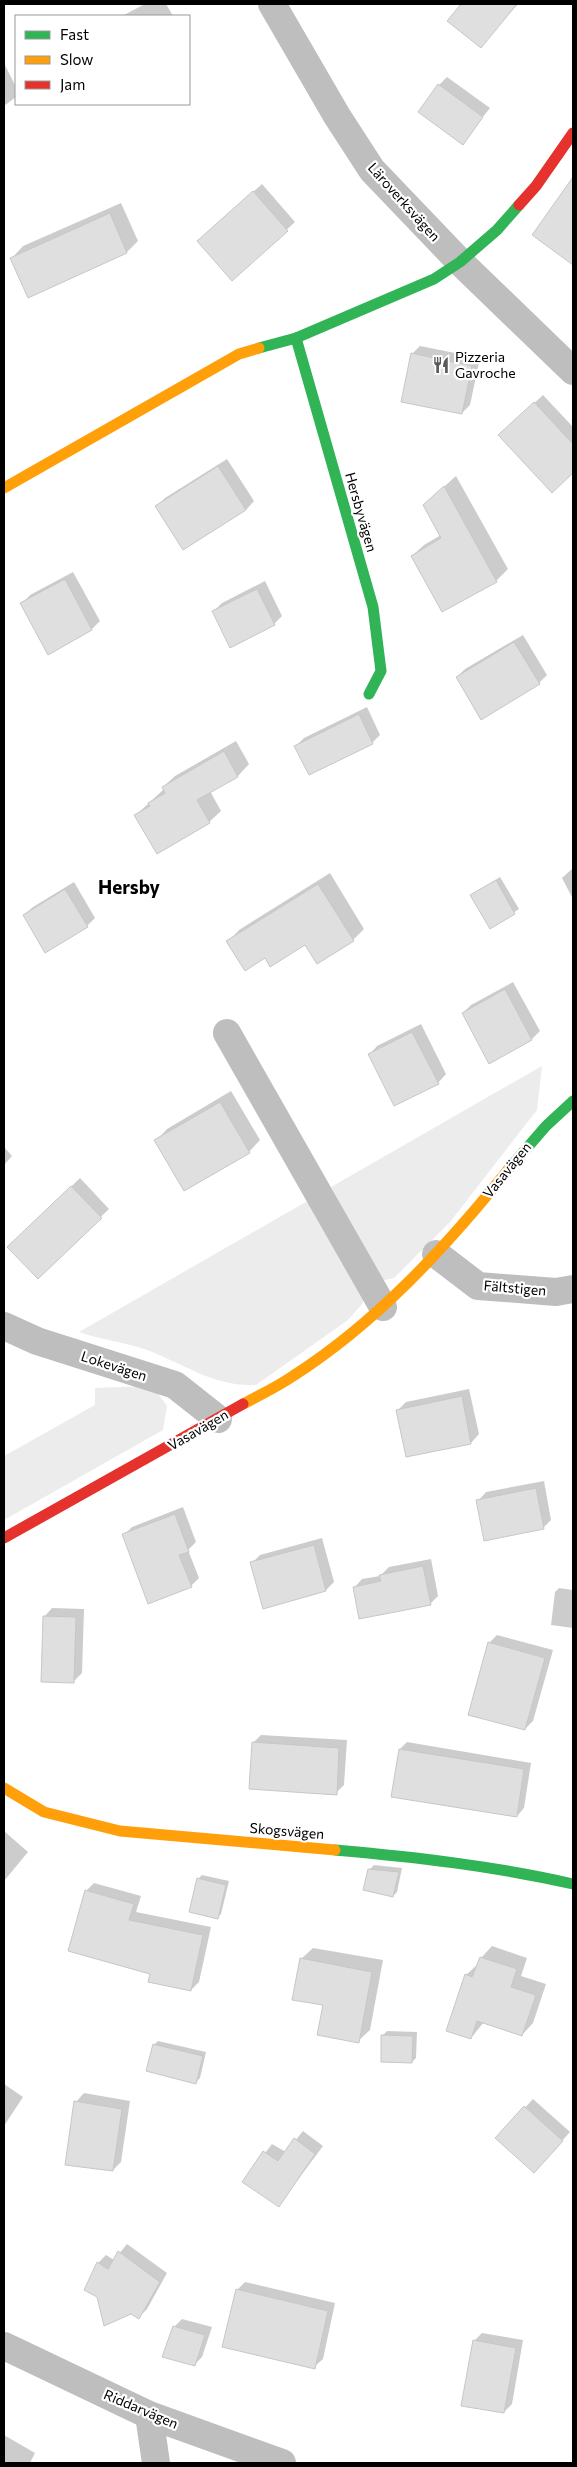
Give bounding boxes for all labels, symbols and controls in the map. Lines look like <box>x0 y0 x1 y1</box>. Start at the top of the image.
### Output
legend <box>15 15 190 105</box>
text: Fast <box>60 25 89 43</box>
text: Slow <box>60 50 93 68</box>
text: Jam <box>60 75 85 93</box>
street label: Läroverksvägen <box>365 159 444 244</box>
place label: Pizzeria Gavroche <box>455 348 516 381</box>
restaurant icon: Pizzeria Gavroche <box>431 355 451 375</box>
street label: Hersbyvägen <box>342 470 381 554</box>
district label: Hersby <box>98 875 161 898</box>
street label: Vasavägen <box>479 1138 534 1201</box>
street label: Fältstigen <box>483 1276 547 1299</box>
street label: Lokevägen <box>79 1347 149 1384</box>
street label: Vasavägen <box>165 1405 231 1454</box>
street label: Skogsvägen <box>249 1819 325 1842</box>
street label: Riddarvägen <box>101 2385 181 2432</box>

